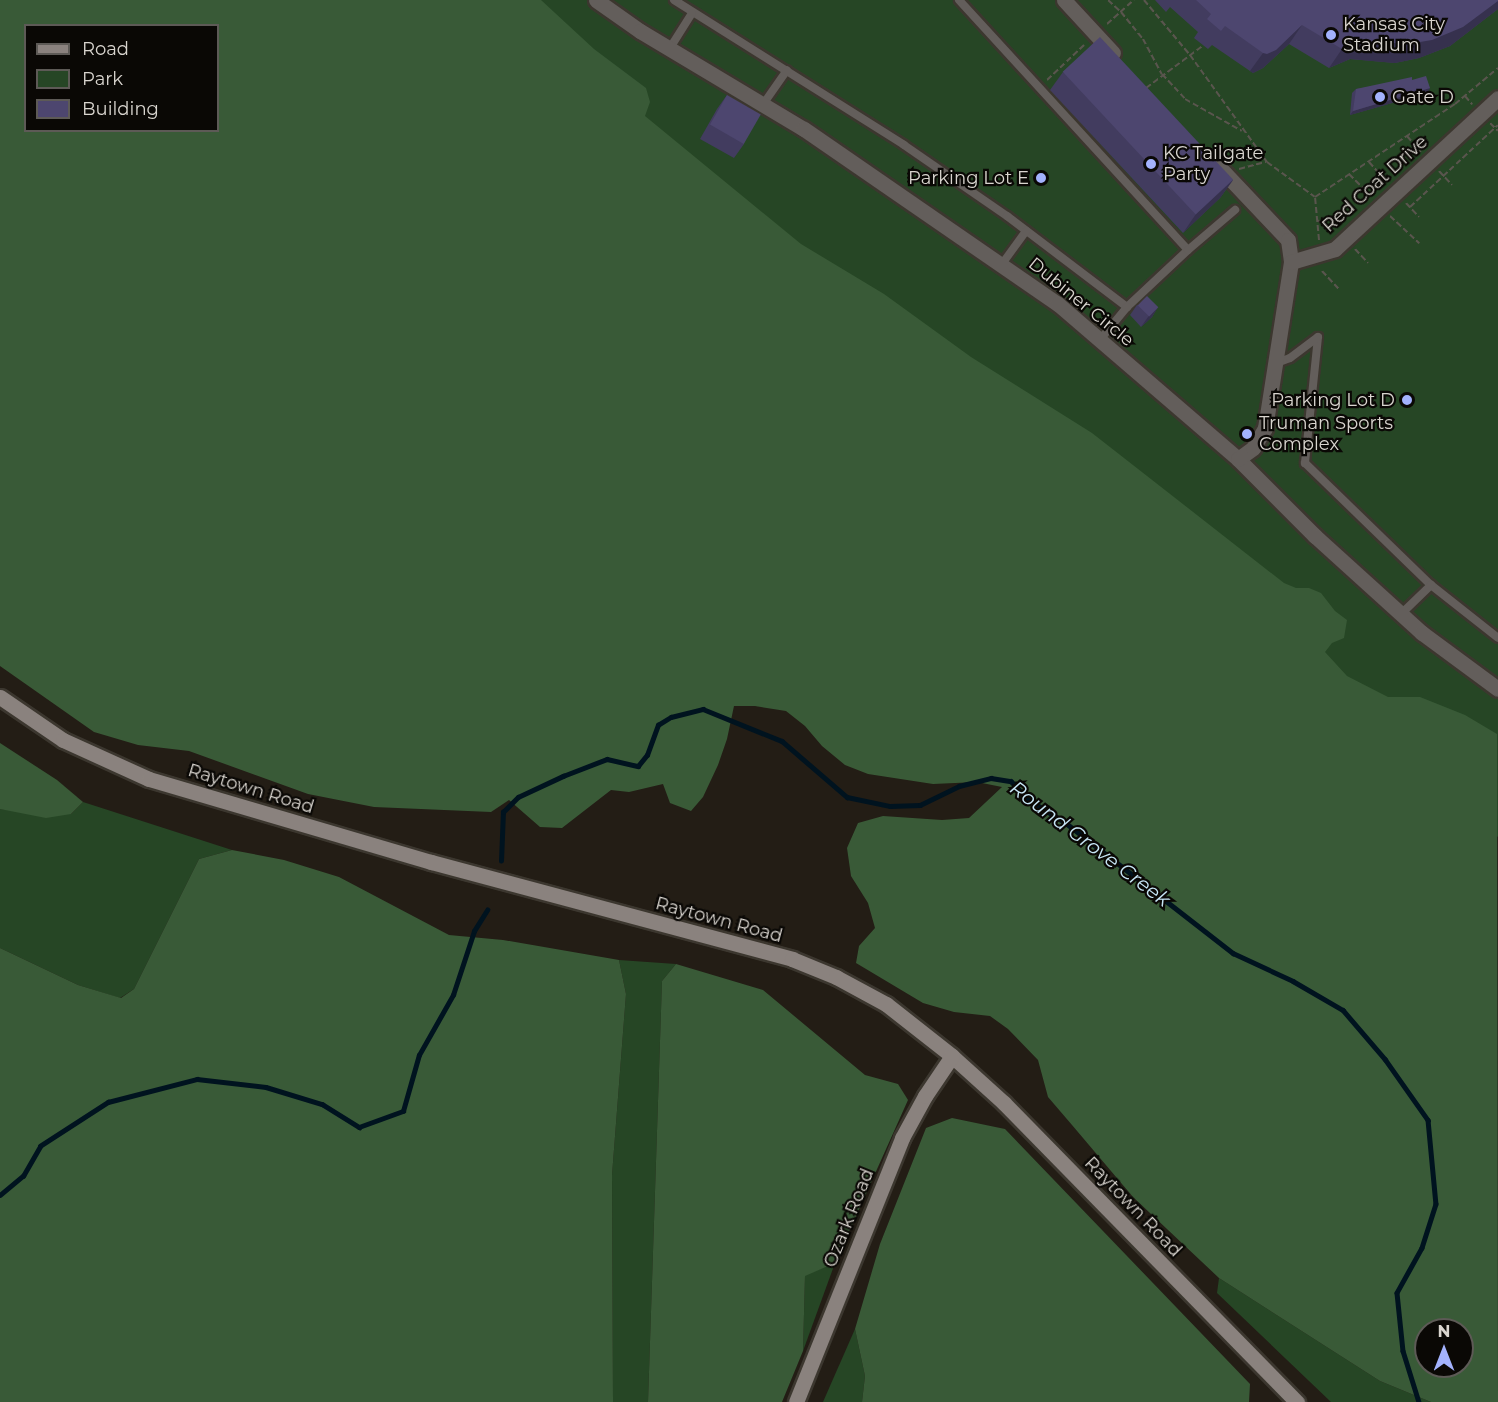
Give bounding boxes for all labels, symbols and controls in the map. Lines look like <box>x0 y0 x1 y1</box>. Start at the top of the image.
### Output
place label: Kansas City Stadium <box>1343 14 1445 57</box>
legend <box>24 24 219 132</box>
marker: Kansas City Stadium <box>1324 28 1338 42</box>
text: Road <box>82 38 129 60</box>
text: Park <box>82 68 123 90</box>
place label: Gate D <box>1392 86 1454 108</box>
marker: Gate D <box>1373 90 1387 104</box>
text: Building <box>82 98 159 120</box>
street label: Red Coat Drive <box>1318 131 1432 237</box>
place label: KC Tailgate Party <box>1163 143 1263 186</box>
marker: KC Tailgate Party <box>1144 157 1158 171</box>
place label: Parking Lot E <box>908 167 1029 189</box>
marker: Parking Lot E <box>1034 171 1048 185</box>
street label: Dubiner Circle <box>1024 253 1138 351</box>
place label: Parking Lot D <box>1271 389 1395 411</box>
marker: Parking Lot D <box>1400 393 1414 407</box>
place label: Truman Sports Complex <box>1259 413 1393 456</box>
marker: Truman Sports Complex <box>1240 427 1254 441</box>
street label: Raytown Road <box>185 760 317 818</box>
water label: Round Grove Creek <box>1005 776 1175 912</box>
street label: Raytown Road <box>653 893 785 947</box>
street label: Raytown Road <box>1080 1152 1186 1262</box>
street label: Ozark Road <box>819 1165 879 1271</box>
north arrow <box>1414 1318 1474 1378</box>
text: N <box>1438 1322 1450 1341</box>

